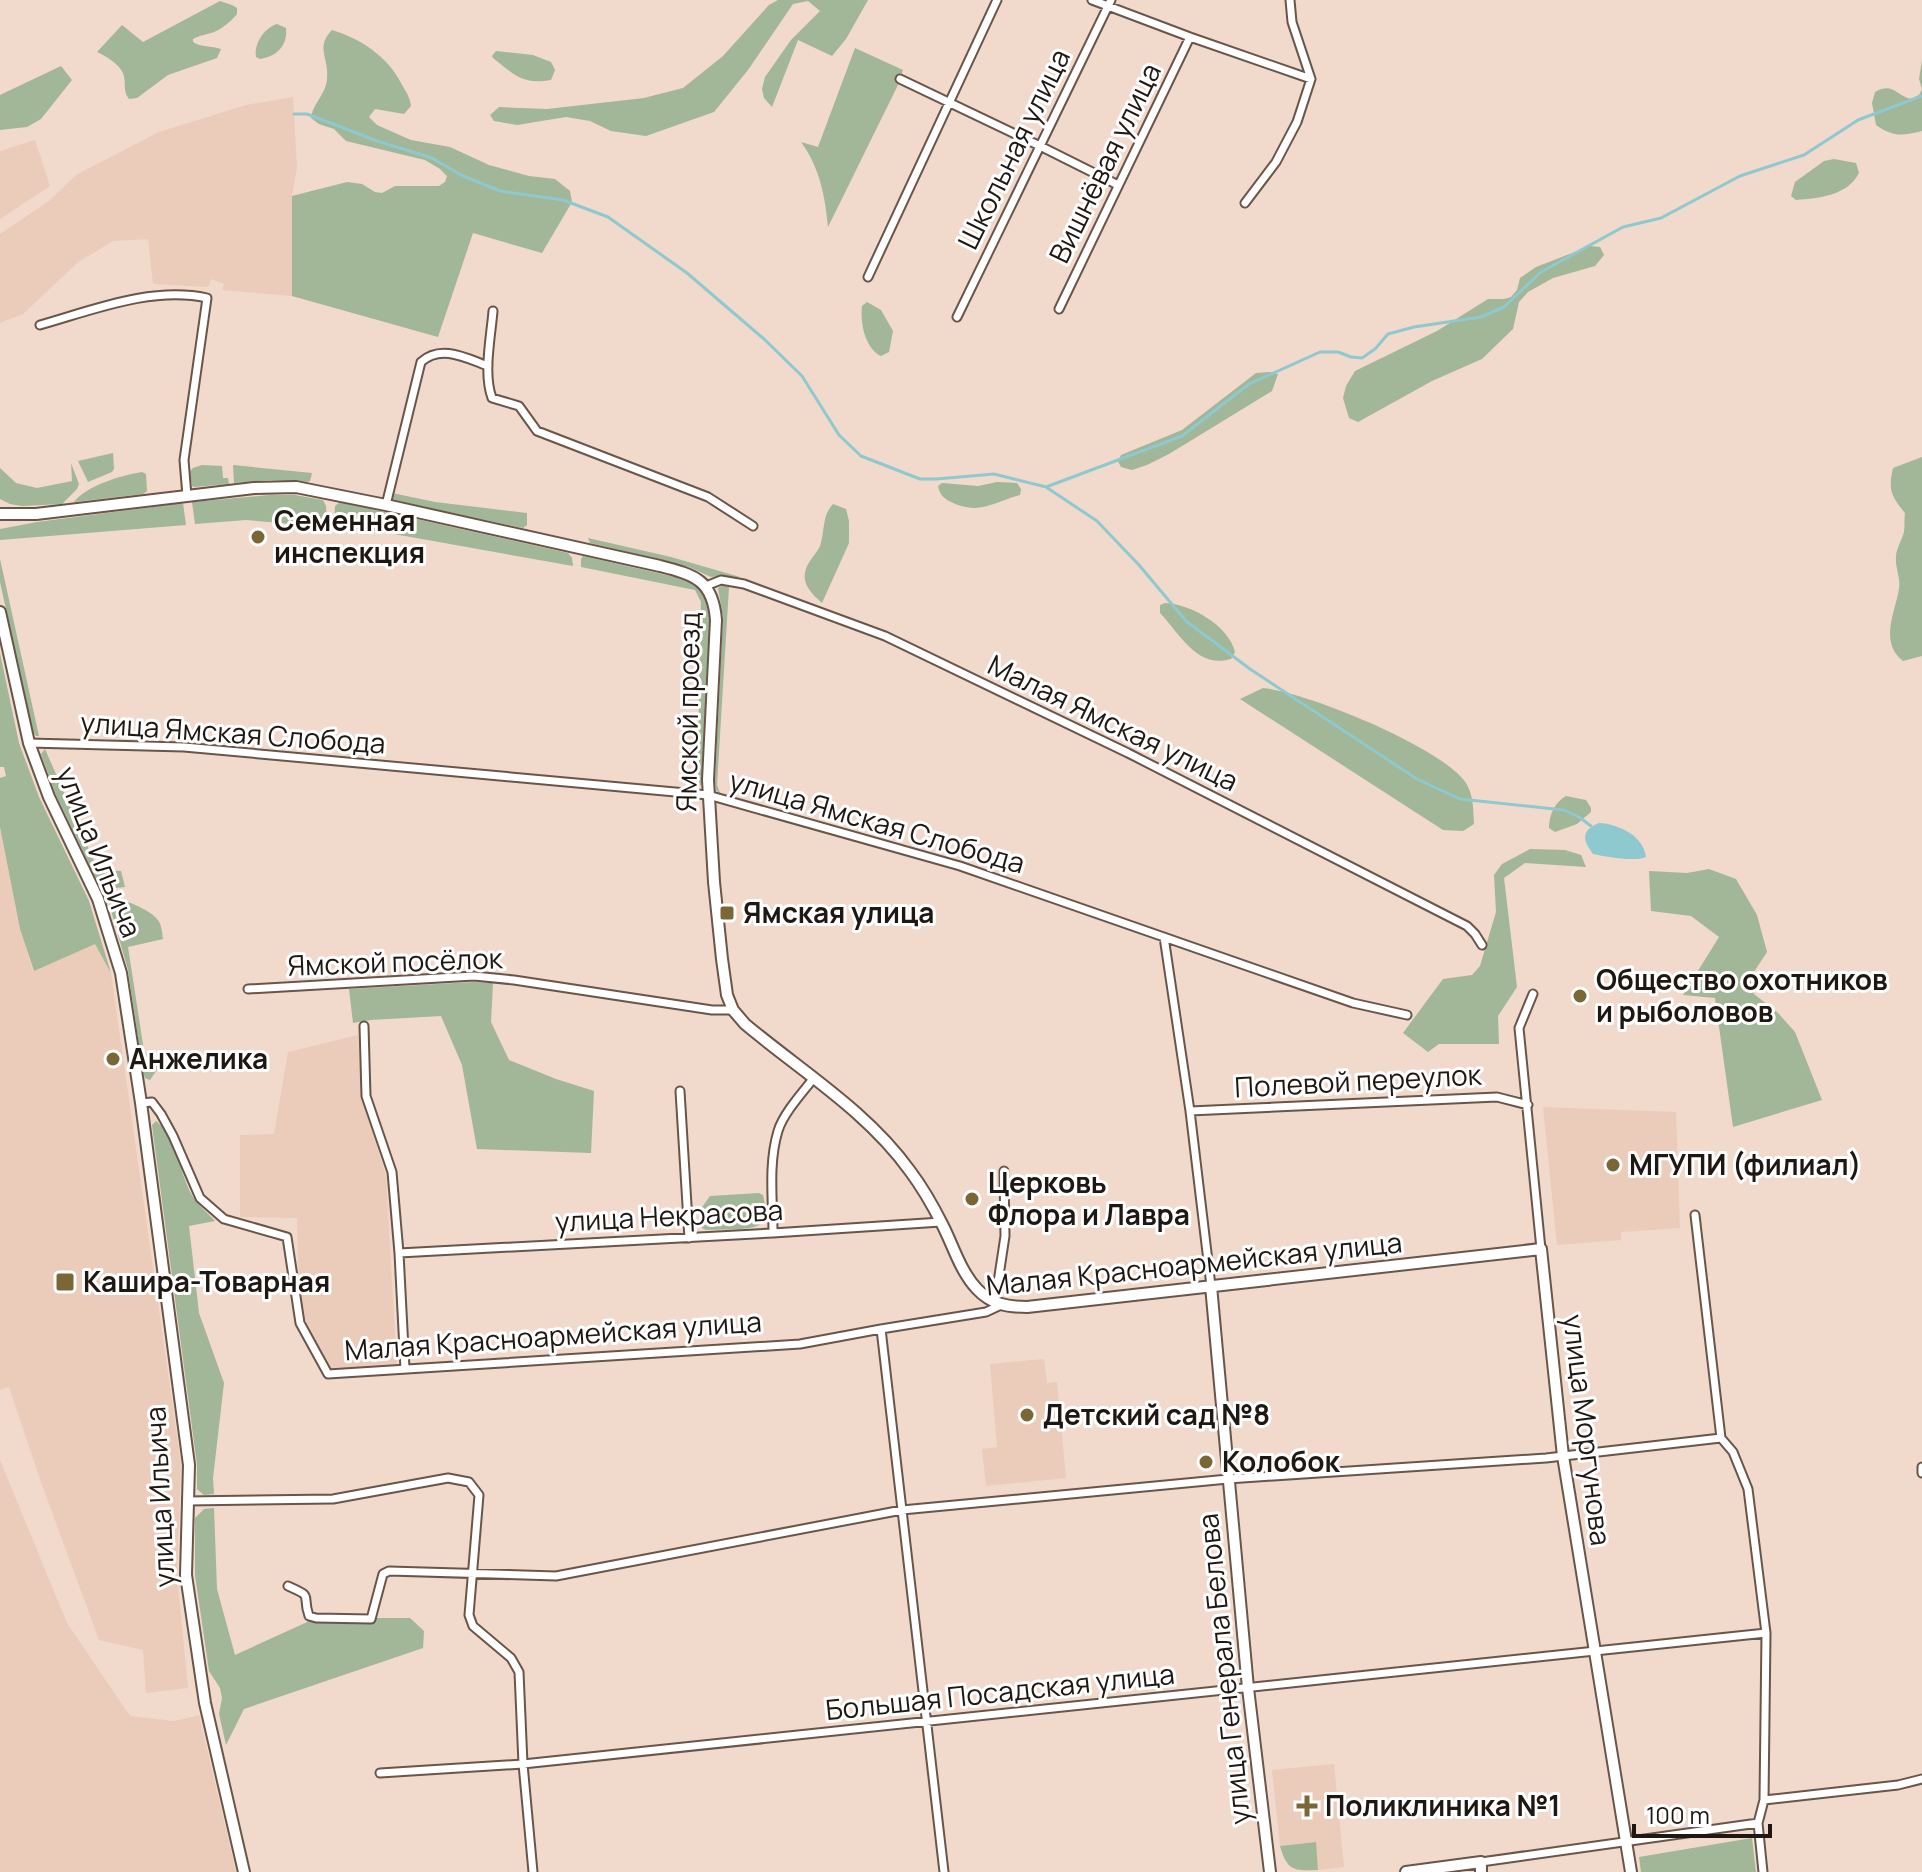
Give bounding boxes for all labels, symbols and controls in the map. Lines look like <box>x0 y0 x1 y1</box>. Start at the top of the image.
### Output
street label: Школьная улица <box>948 42 1078 255</box>
street label: Вишнёвая улица <box>1039 56 1169 269</box>
place label: Семенная инспекция <box>274 501 425 571</box>
marker: Семенная инспекция <box>249 528 267 546</box>
street label: Ямской проезд <box>666 612 708 812</box>
street label: Малая Ямская улица <box>982 645 1245 799</box>
street label: улица Ямская Слобода <box>79 702 387 762</box>
street label: улица Ильича <box>48 760 151 943</box>
street label: улица Ямская Слобода <box>725 761 1029 881</box>
place label: Ямская улица <box>743 893 934 931</box>
marker: Ямская улица <box>718 904 736 922</box>
street label: Ямской посёлок <box>287 938 504 984</box>
place label: Общество охотников и рыболовов <box>1596 960 1888 1030</box>
marker: Общество охотников и рыболовов <box>1571 987 1589 1005</box>
place label: Анжелика <box>129 1039 268 1077</box>
marker: Анжелика <box>104 1050 122 1068</box>
street label: Полевой переулок <box>1234 1055 1483 1105</box>
place label: МГУПИ (филиал) <box>1629 1145 1861 1183</box>
marker: МГУПИ (филиал) <box>1604 1156 1622 1174</box>
place label: Церковь Флора и Лавра <box>988 1163 1190 1233</box>
street label: улица Некрасова <box>554 1190 784 1240</box>
marker: Церковь Флора и Лавра <box>963 1190 981 1208</box>
street label: Малая Красноармейская улица <box>984 1222 1404 1304</box>
place label: Кашира-Товарная <box>83 1262 330 1300</box>
marker: Кашира-Товарная <box>54 1271 76 1293</box>
street label: Малая Красноармейская улица <box>343 1301 763 1369</box>
street label: улица Моргунова <box>1555 1312 1621 1548</box>
place label: Детский сад №8 <box>1043 1395 1270 1433</box>
street label: улица Ильича <box>135 1406 183 1589</box>
marker: Детский сад №8 <box>1018 1406 1036 1424</box>
place label: Колобок <box>1222 1442 1341 1480</box>
marker: Колобок <box>1197 1453 1215 1471</box>
street label: улица Генерала Белова <box>1188 1512 1258 1827</box>
street label: Большая Посадская улица <box>823 1654 1176 1728</box>
place label: Поликлиника №1 <box>1325 1786 1560 1824</box>
scale bar <box>1634 1788 1770 1838</box>
marker: Поликлиника №1 <box>1296 1795 1318 1817</box>
text: 100 m <box>1646 1798 1710 1831</box>

